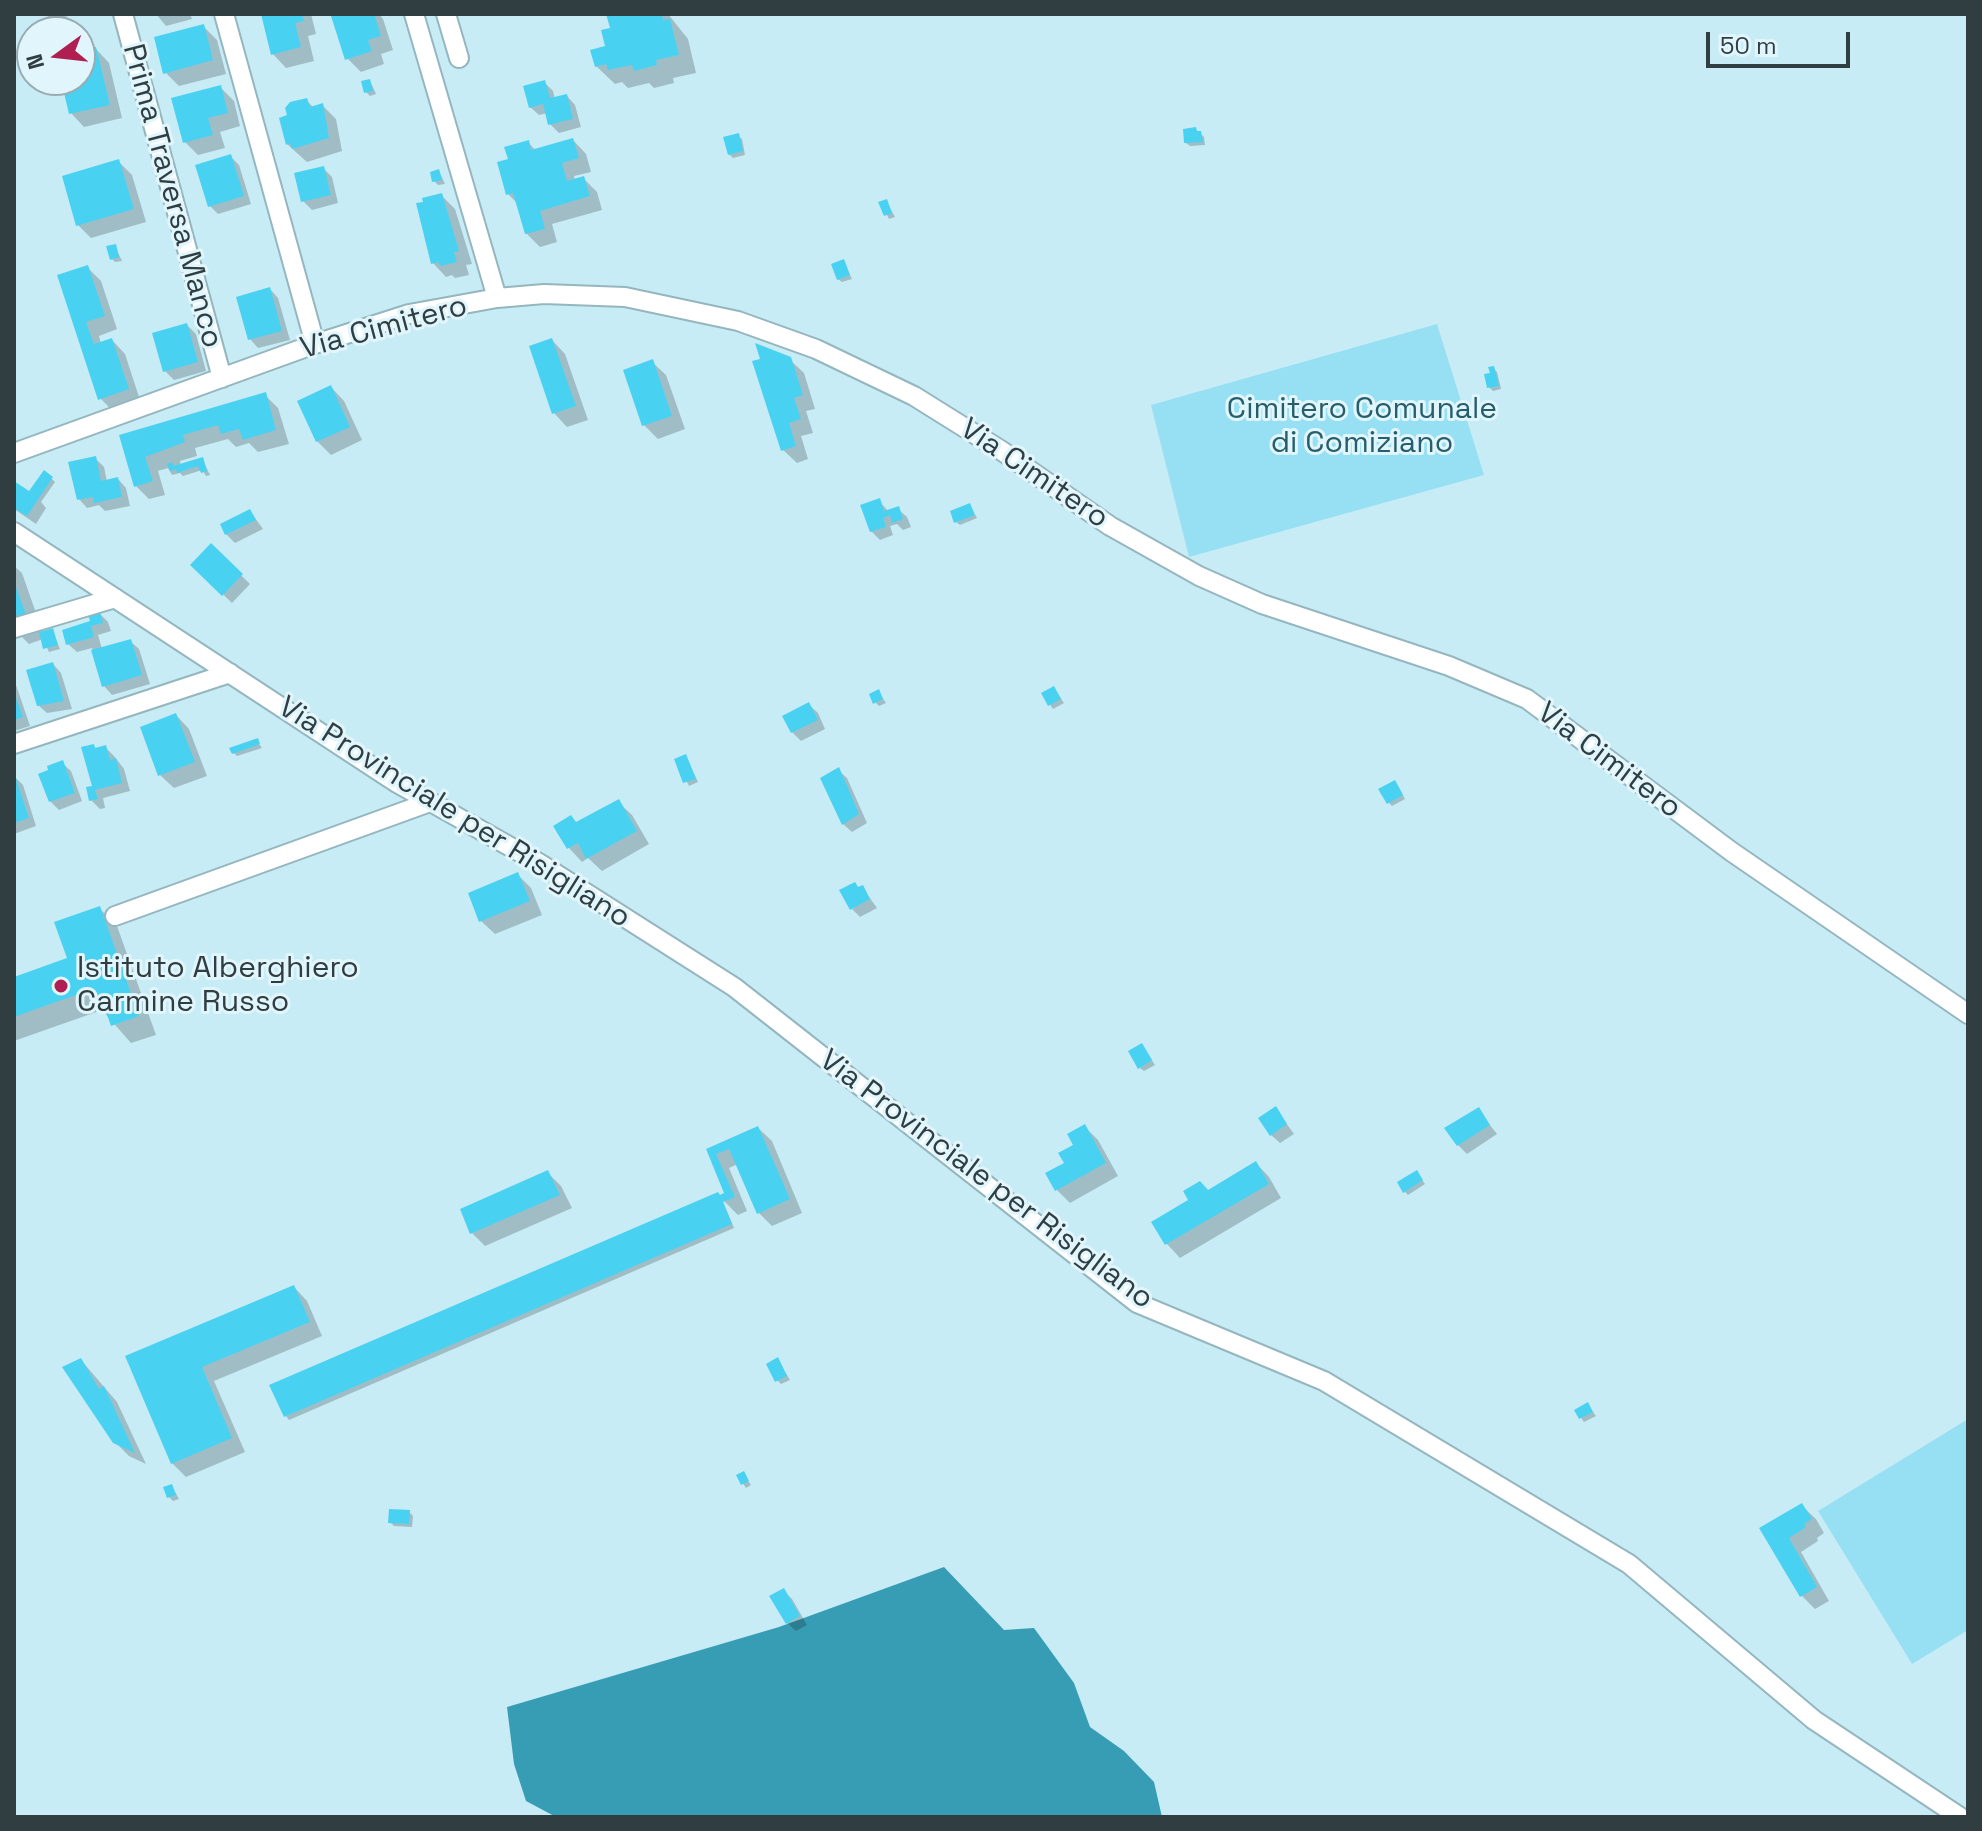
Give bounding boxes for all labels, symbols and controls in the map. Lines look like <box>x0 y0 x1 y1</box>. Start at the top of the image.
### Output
north arrow <box>16 16 96 96</box>
scale bar <box>1710 16 1854 66</box>
text: 50 m <box>1720 30 1777 61</box>
street label: Prima Traversa Manco <box>114 40 230 352</box>
text: N <box>19 51 50 72</box>
street label: Via Cimitero <box>297 288 471 368</box>
park label: Cimitero Comunale di Comiziano <box>1227 392 1497 462</box>
street label: Via Cimitero <box>953 411 1115 537</box>
street label: Via Provinciale per Risigliano <box>271 689 637 937</box>
street label: Via Cimitero <box>1530 695 1688 827</box>
place label: Istituto Alberghiero Carmine Russo <box>77 951 359 1022</box>
marker: Istituto Alberghiero Carmine Russo <box>52 977 70 995</box>
street label: Via Provinciale per Risigliano <box>812 1043 1160 1317</box>

